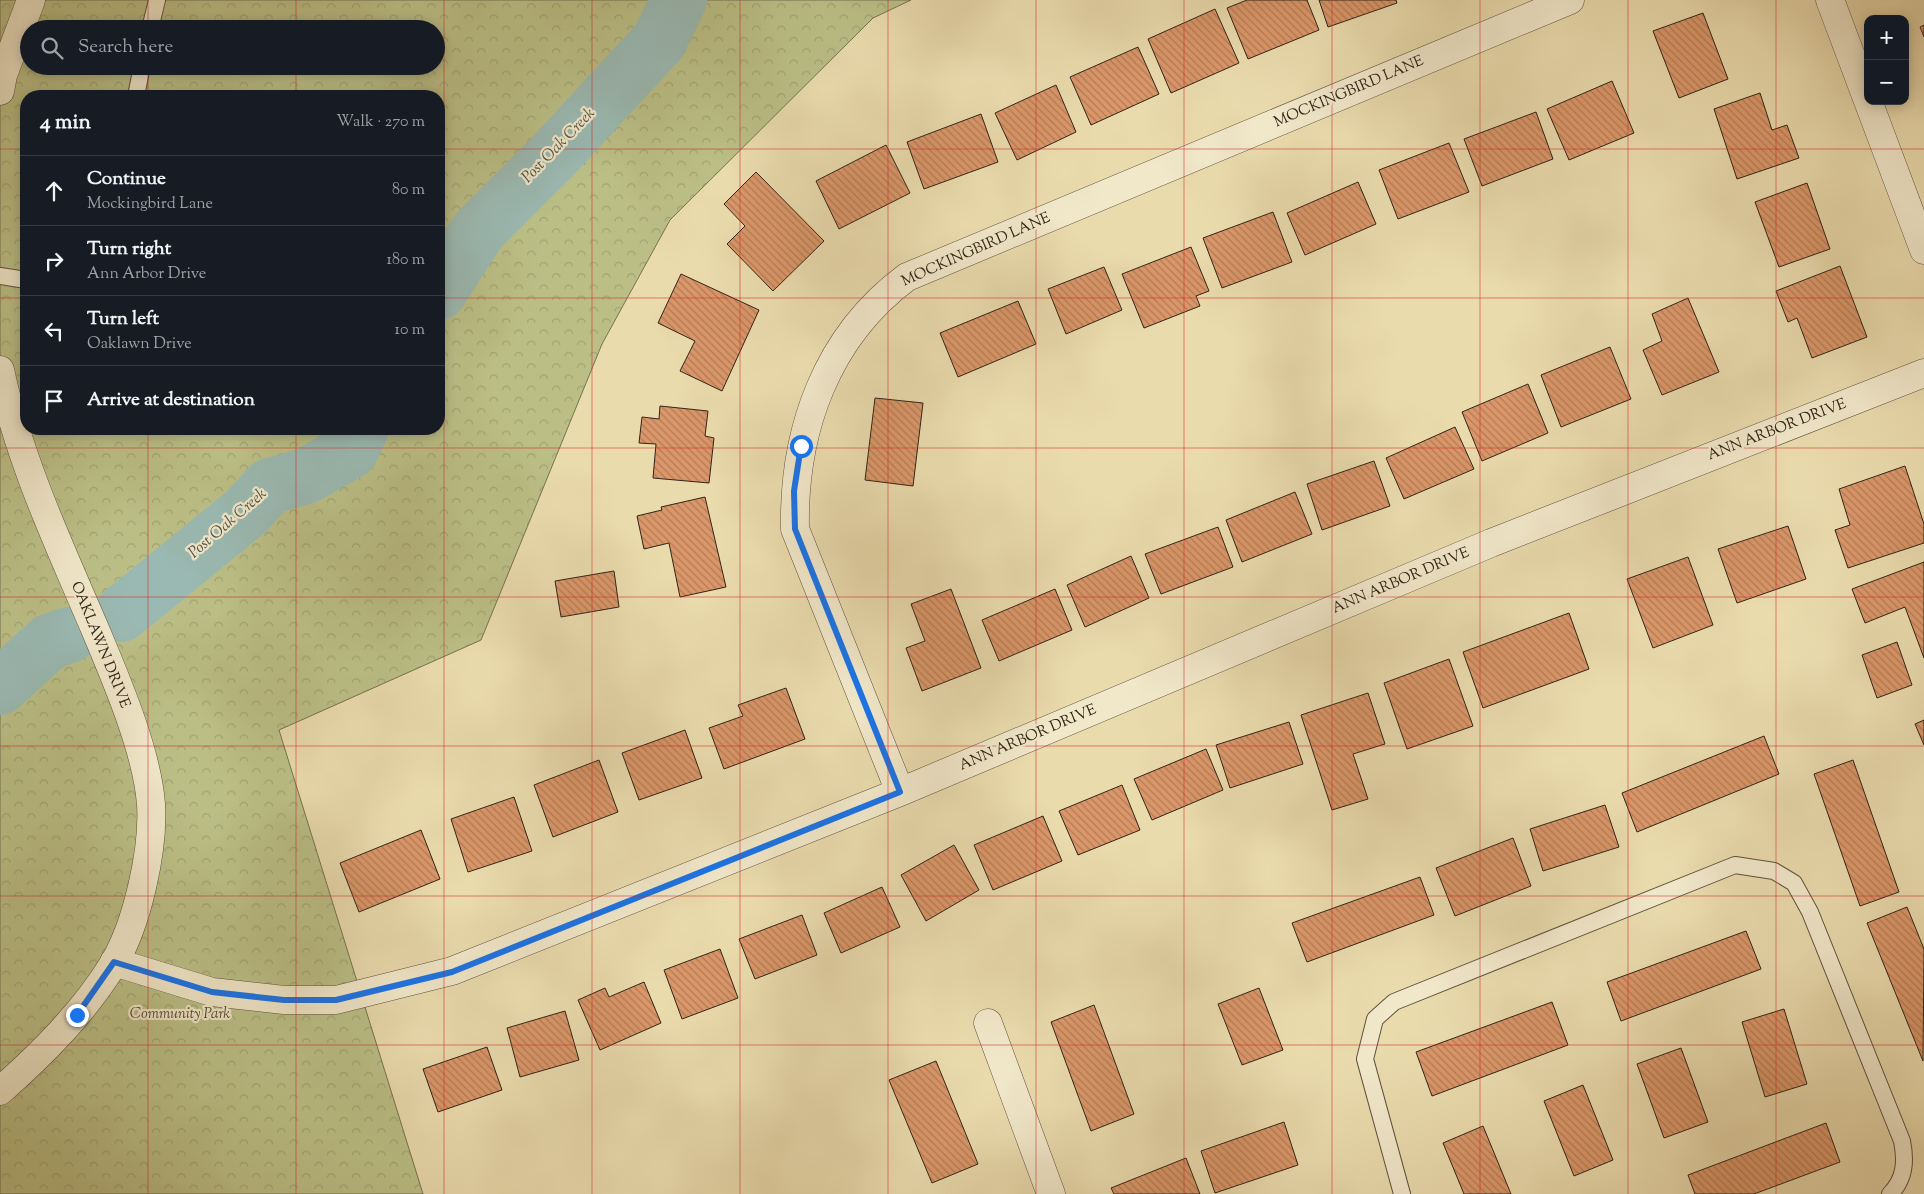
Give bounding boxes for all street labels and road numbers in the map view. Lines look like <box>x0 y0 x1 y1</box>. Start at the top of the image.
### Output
street label: MOCKINGBIRD LANE <box>1271 51 1427 133</box>
street label: MOCKINGBIRD LANE <box>898 208 1054 292</box>
street label: ANN ARBOR DRIVE <box>1705 394 1849 466</box>
street label: ANN ARBOR DRIVE <box>1329 543 1473 619</box>
street label: OAKLAWN DRIVE <box>65 579 135 711</box>
street label: ANN ARBOR DRIVE <box>956 700 1100 776</box>

